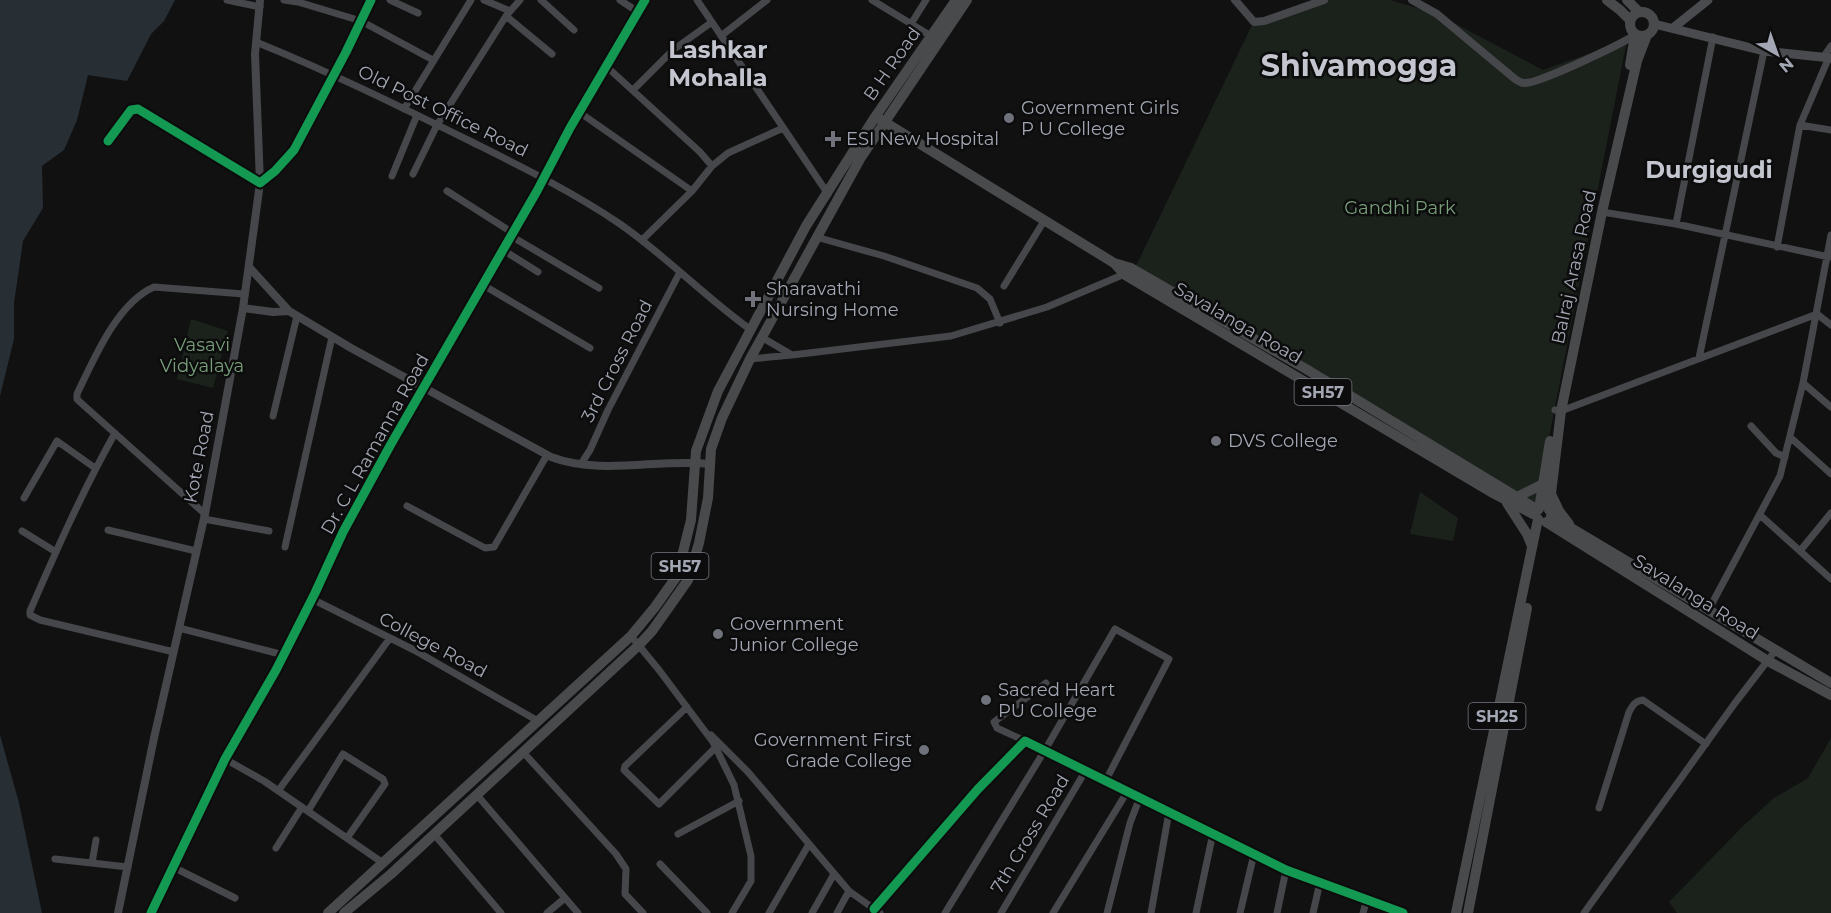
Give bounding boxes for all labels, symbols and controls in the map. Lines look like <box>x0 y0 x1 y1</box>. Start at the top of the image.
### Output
street label: B H Road <box>859 23 925 105</box>
north arrow <box>1747 24 1807 84</box>
district label: Lashkar Mohalla <box>668 35 768 92</box>
district label: Shivamogga <box>1261 47 1457 84</box>
text: N <box>1775 54 1797 77</box>
street label: Old Post Office Road <box>354 60 532 162</box>
place label: Government Girls P U College <box>1021 97 1179 140</box>
marker: Government Girls P U College <box>1002 111 1016 125</box>
place label: ESI New Hospital <box>846 128 999 150</box>
marker: ESI New Hospital <box>824 130 842 148</box>
district label: Durgigudi <box>1645 155 1773 184</box>
street label: Balraj Arasa Road <box>1547 188 1601 346</box>
park label: Gandhi Park <box>1344 197 1456 219</box>
street label: Savalanga Road <box>1170 277 1306 369</box>
place label: Sharavathi Nursing Home <box>766 278 899 321</box>
marker: Sharavathi Nursing Home <box>744 290 762 308</box>
street label: 3rd Cross Road <box>577 296 657 426</box>
park label: Vasavi Vidyalaya <box>160 334 244 377</box>
street label: Dr. C L Ramanna Road <box>316 350 434 538</box>
road number: SH57 <box>1294 379 1352 405</box>
street label: Kote Road <box>179 409 219 505</box>
place label: DVS College <box>1228 430 1338 452</box>
marker: DVS College <box>1209 434 1223 448</box>
street label: Savalanga Road <box>1629 550 1763 644</box>
road number: SH57 <box>652 553 708 579</box>
street label: College Road <box>375 607 491 683</box>
place label: Government Junior College <box>729 613 859 656</box>
marker: Government Junior College <box>711 627 725 641</box>
place label: Sacred Heart PU College <box>998 679 1115 722</box>
marker: Sacred Heart PU College <box>979 693 993 707</box>
road number: SH25 <box>1468 703 1526 729</box>
place label: Government First Grade College <box>754 729 912 772</box>
marker: Government First Grade College <box>917 743 931 757</box>
street label: 7th Cross Road <box>986 771 1074 897</box>

